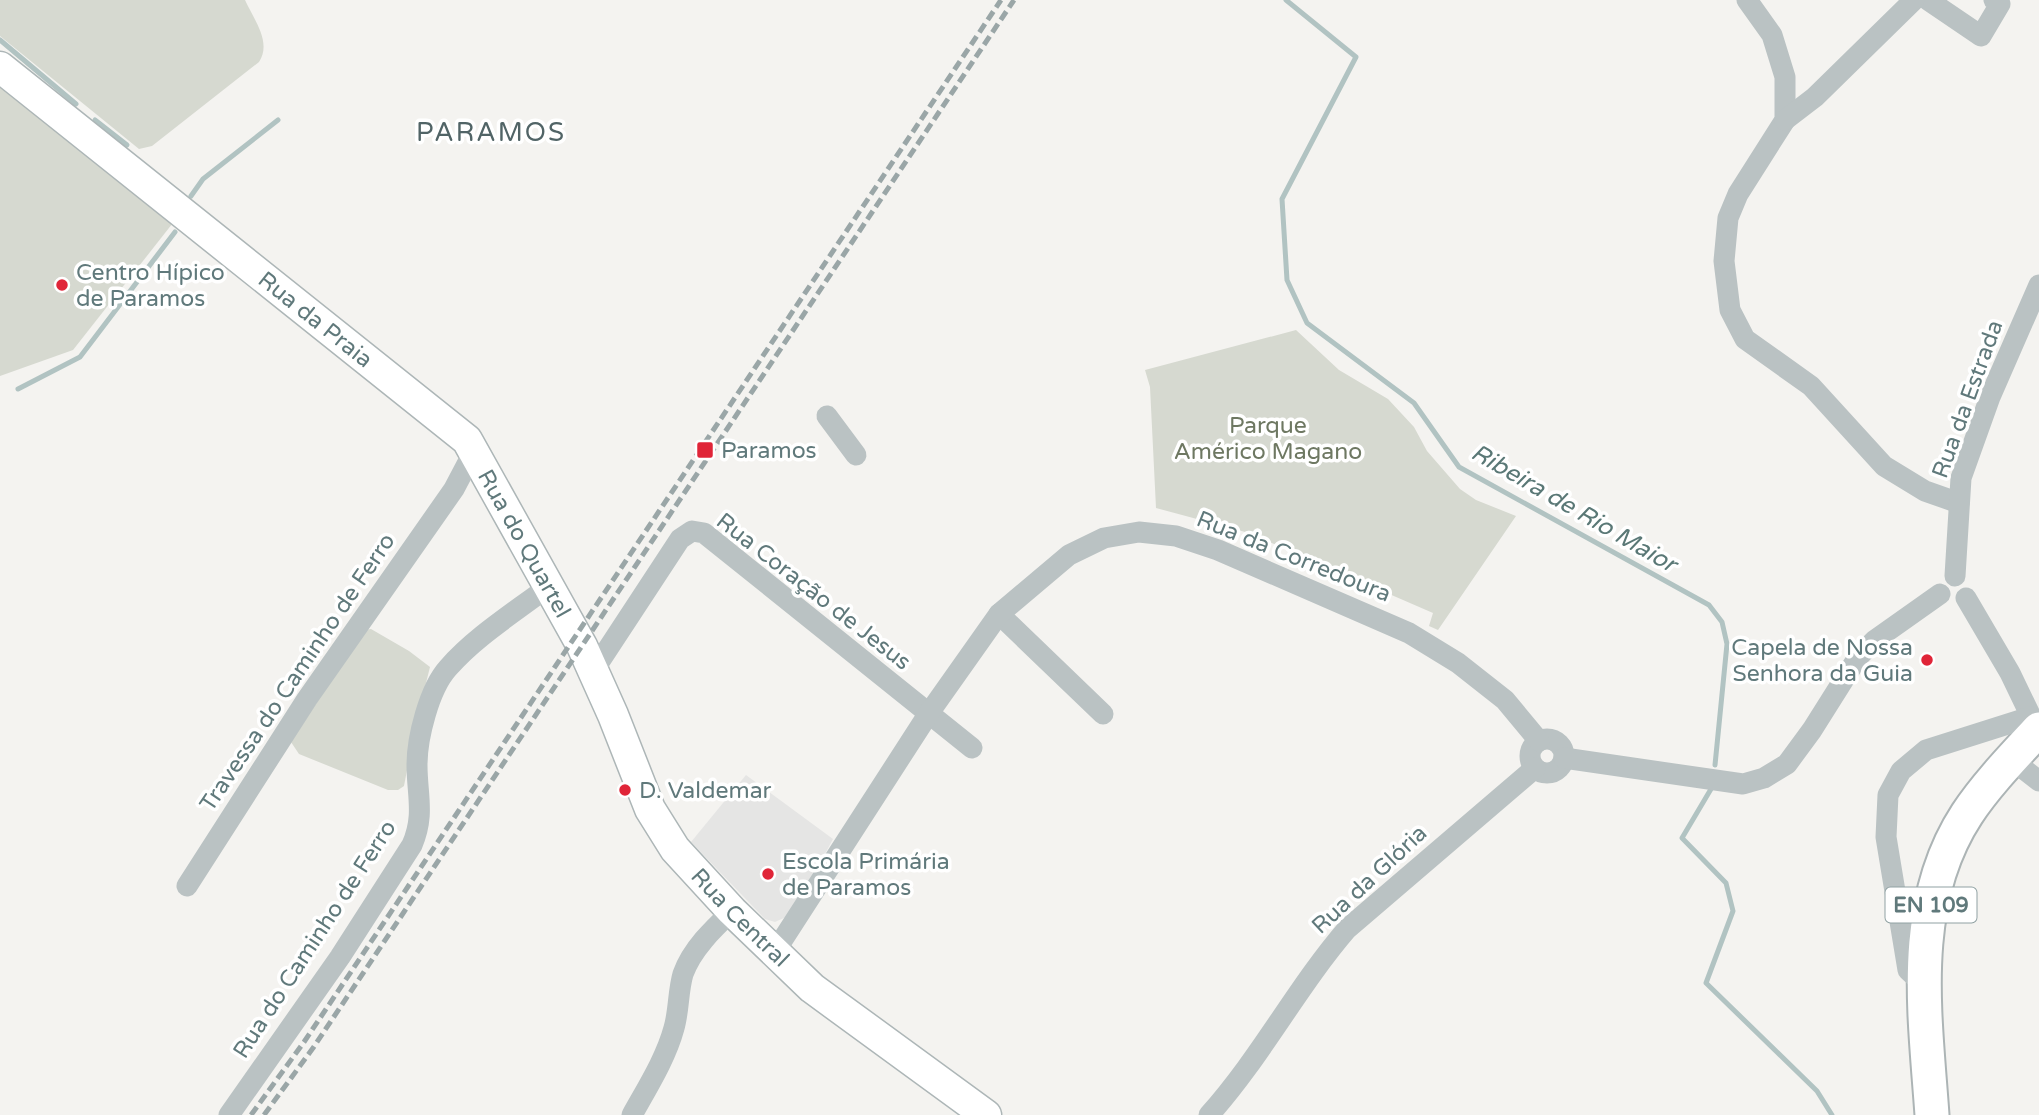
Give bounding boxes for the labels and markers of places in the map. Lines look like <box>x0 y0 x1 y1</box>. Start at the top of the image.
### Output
place label: Centro Hípico de Paramos <box>76 259 225 313</box>
marker: Centro Hípico de Paramos <box>54 277 70 293</box>
place label: Paramos <box>721 437 817 465</box>
marker: Paramos <box>695 440 715 460</box>
place label: Capela de Nossa Senhora da Guia <box>1731 634 1913 688</box>
marker: Capela de Nossa Senhora da Guia <box>1919 652 1935 668</box>
place label: D. Valdemar <box>639 777 772 805</box>
marker: D. Valdemar <box>617 782 633 798</box>
place label: Escola Primária de Paramos <box>782 848 950 902</box>
marker: Escola Primária de Paramos <box>760 866 776 882</box>

